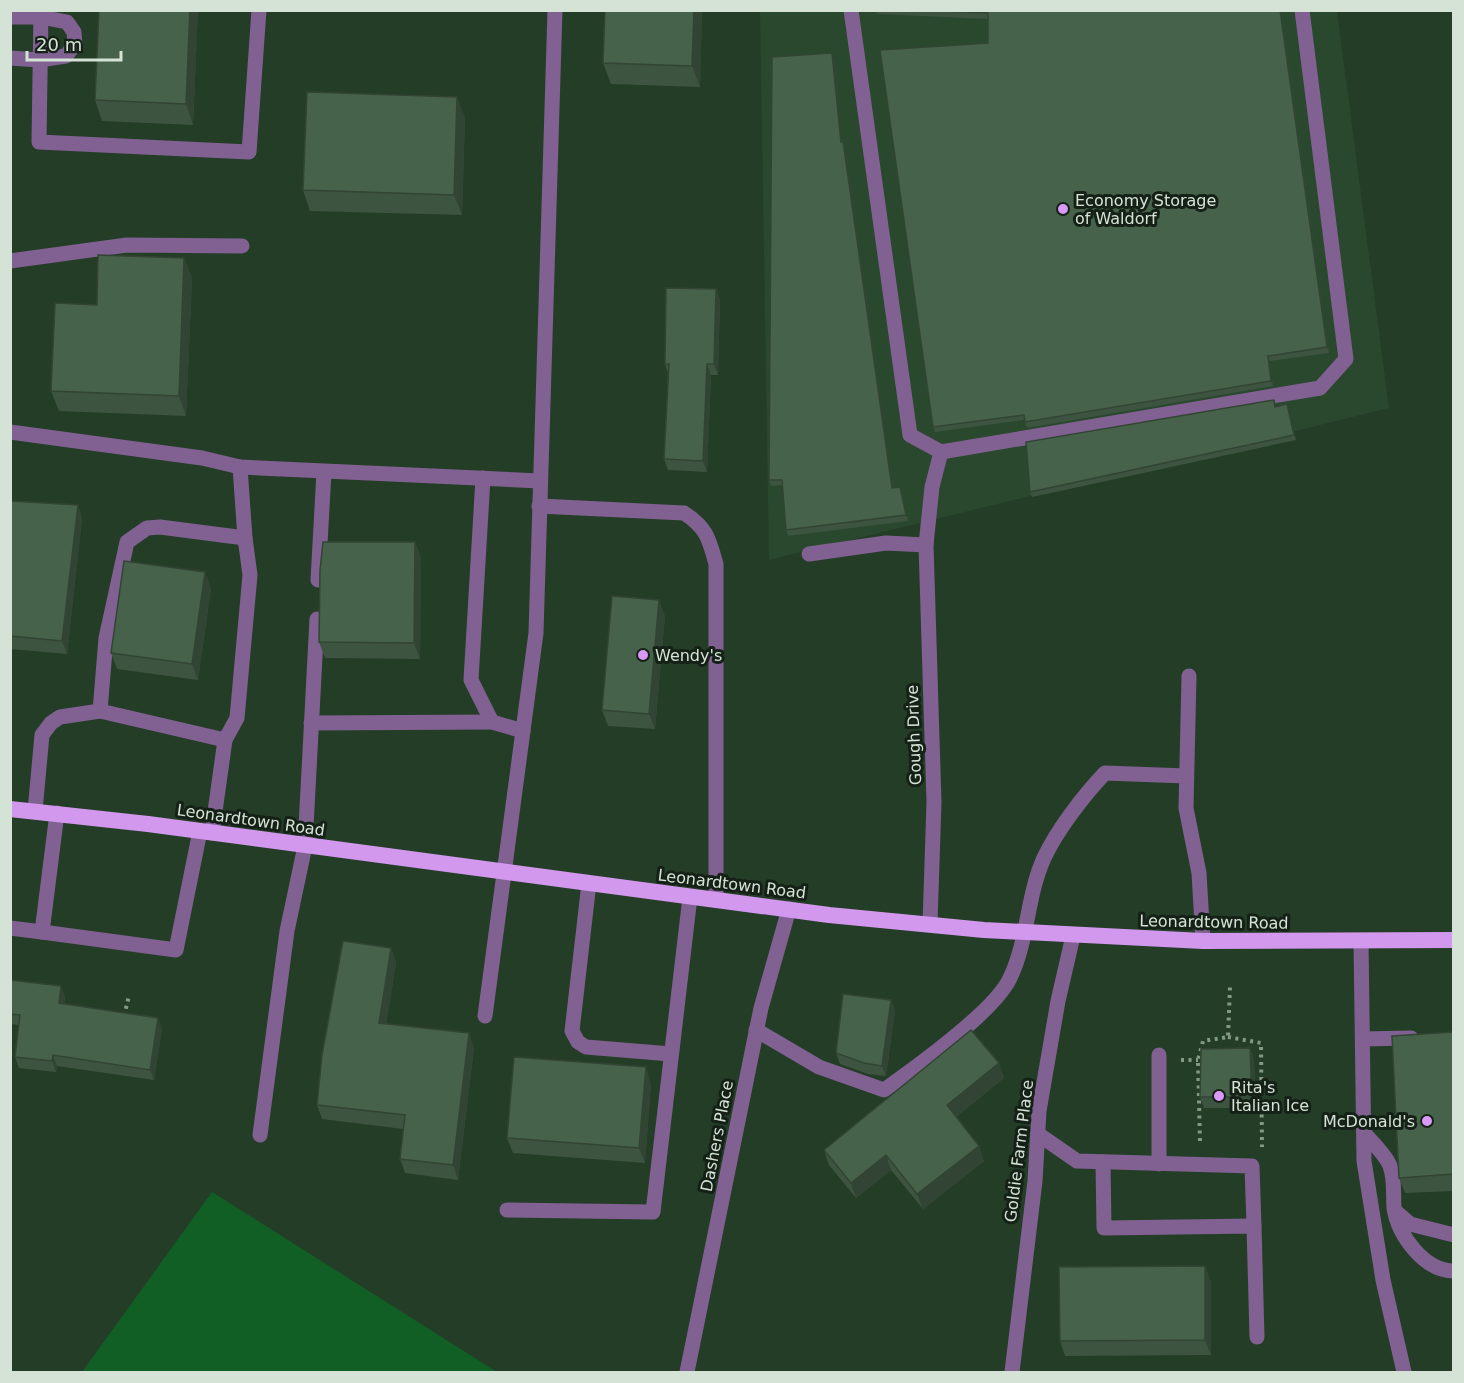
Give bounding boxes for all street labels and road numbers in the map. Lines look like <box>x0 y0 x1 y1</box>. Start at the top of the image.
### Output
street label: Gough Drive <box>903 685 925 785</box>
street label: Leonardtown Road <box>176 800 326 840</box>
street label: Leonardtown Road <box>657 865 807 903</box>
street label: Leonardtown Road <box>1139 911 1289 933</box>
street label: Dashers Place <box>697 1079 737 1193</box>
street label: Goldie Farm Place <box>1001 1079 1037 1223</box>

